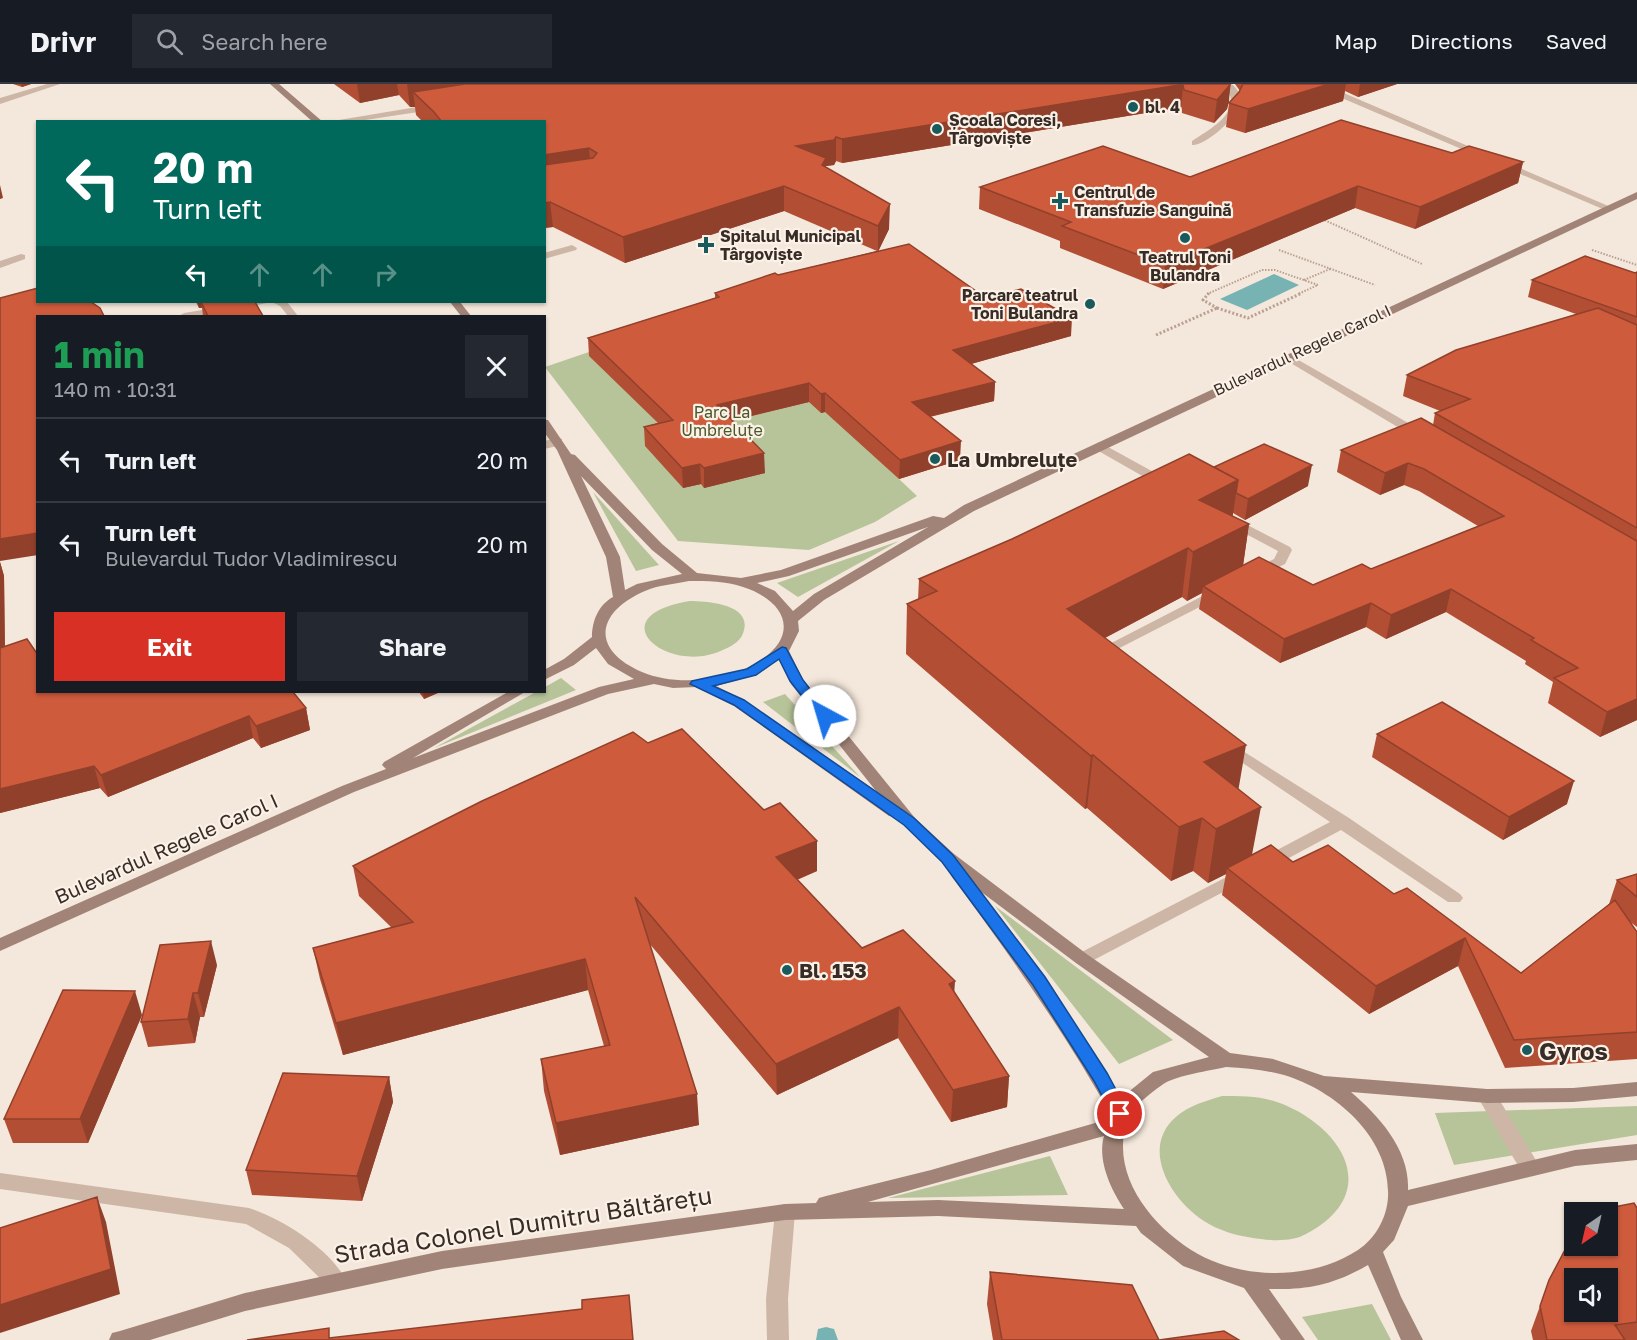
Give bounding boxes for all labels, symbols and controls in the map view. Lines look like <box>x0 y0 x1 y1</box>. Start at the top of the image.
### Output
search box <box>132 14 552 68</box>
text: Drivr <box>30 25 96 58</box>
icon: search <box>153 25 186 58</box>
text: Search here <box>201 28 327 55</box>
text: Map <box>1334 28 1377 54</box>
text: Directions <box>1410 28 1513 54</box>
text: Saved <box>1546 28 1607 54</box>
place label: bl. 4 <box>1145 97 1180 117</box>
marker: bl. 4 <box>1126 100 1140 114</box>
place label: Școala Coresi, Târgoviște <box>949 110 1061 148</box>
marker: Școala Coresi, Târgoviște <box>930 122 944 136</box>
text: 20 m <box>153 142 253 192</box>
icon: left <box>54 144 132 222</box>
place label: Centrul de Transfuzie Sanguină <box>1074 182 1231 220</box>
marker: Centrul de Transfuzie Sanguină <box>1051 192 1069 210</box>
text: Turn left <box>153 193 262 225</box>
place label: Spitalul Municipal Târgoviște <box>720 226 861 264</box>
marker: Teatrul Toni Bulandra <box>1178 231 1192 245</box>
marker: Spitalul Municipal Târgoviște <box>697 236 715 254</box>
place label: Teatrul Toni Bulandra <box>1139 247 1231 285</box>
icon: left <box>180 258 213 291</box>
icon: ahead <box>243 258 276 291</box>
icon: ahead <box>306 258 339 291</box>
icon: right <box>369 258 402 291</box>
place label: Parcare teatrul Toni Bulandra <box>962 285 1079 323</box>
marker: Parcare teatrul Toni Bulandra <box>1083 297 1097 311</box>
street label: Bulevardul Regele Carol I <box>1210 300 1394 400</box>
text: 1 min <box>54 333 145 376</box>
button: close <box>465 335 528 398</box>
text: 140 m · 10:31 <box>54 377 177 401</box>
park label: Parc La Umbreluțe <box>681 402 763 440</box>
icon: left <box>54 444 87 477</box>
text: Turn left <box>105 447 196 474</box>
text: 20 m <box>477 447 528 474</box>
place label: La Umbreluțe <box>947 447 1078 472</box>
marker: La Umbreluțe <box>928 452 942 466</box>
text: Turn left <box>105 519 196 546</box>
icon: left <box>54 528 87 561</box>
text: 20 m <box>477 531 528 558</box>
text: Bulevardul Tudor Vladimirescu <box>105 546 398 570</box>
button: Exit <box>54 612 285 681</box>
button: Share <box>297 612 528 681</box>
position arrow <box>793 684 857 748</box>
street label: Bulevardul Regele Carol I <box>51 788 281 908</box>
place label: Bl. 153 <box>799 958 867 982</box>
marker: Bl. 153 <box>780 963 794 977</box>
place label: Gyros <box>1539 1036 1608 1065</box>
marker: Gyros <box>1520 1043 1534 1057</box>
pin <box>1094 1088 1145 1139</box>
icon: arrive <box>1103 1097 1136 1130</box>
street label: Strada Colonel Dumitru Băltărețu <box>332 1180 714 1269</box>
north arrow <box>1564 1202 1618 1256</box>
map controls <box>1564 1202 1618 1322</box>
button: sound <box>1564 1268 1618 1322</box>

